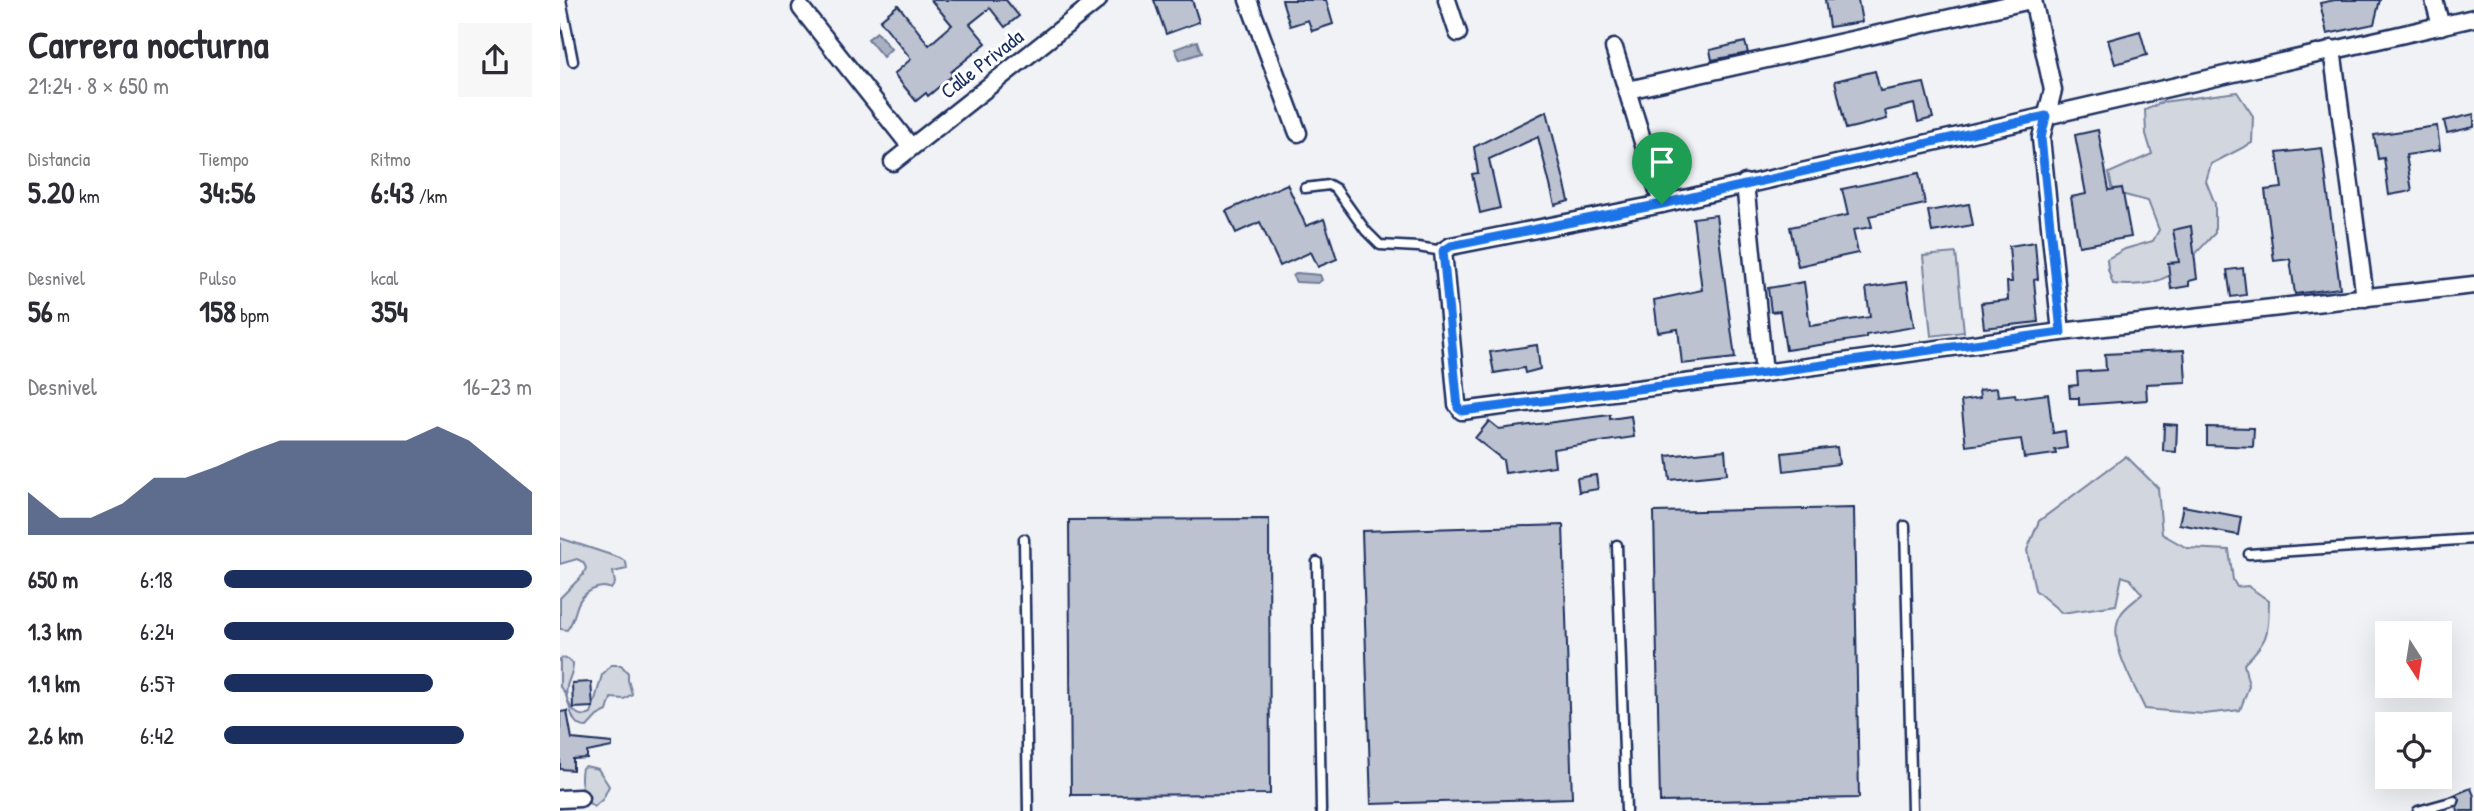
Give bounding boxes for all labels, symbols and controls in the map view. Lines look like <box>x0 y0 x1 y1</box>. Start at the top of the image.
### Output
text: Carrera nocturna <box>28 18 269 70</box>
street label: Calle Privada <box>934 22 1029 105</box>
button: share <box>458 23 532 97</box>
text: 21:24 · 8 × 650 m <box>28 70 169 101</box>
pin <box>1632 132 1692 204</box>
icon: arrive <box>1643 143 1681 181</box>
text: Distancia <box>28 146 90 172</box>
text: Tiempo <box>199 146 249 172</box>
text: Ritmo <box>371 146 411 172</box>
text: 5.20 <box>28 172 75 212</box>
text: 34:56 <box>199 172 256 212</box>
text: 6:43 <box>371 172 414 212</box>
text: km <box>75 183 100 209</box>
text: /km <box>414 183 448 209</box>
text: Desnivel <box>28 265 85 291</box>
text: Pulso <box>199 265 236 291</box>
text: kcal <box>371 265 398 291</box>
text: 56 <box>28 291 53 331</box>
text: 158 <box>199 291 236 331</box>
text: 354 <box>371 291 408 331</box>
text: m <box>53 302 70 328</box>
text: bpm <box>236 302 269 328</box>
text: Desnivel <box>28 371 97 402</box>
text: 16–23 m <box>463 371 532 402</box>
text: 650 m <box>28 564 78 595</box>
text: 6:18 <box>140 564 173 595</box>
text: 1.3 km <box>28 616 82 647</box>
text: 6:24 <box>140 616 174 647</box>
north arrow <box>2375 621 2452 698</box>
map controls <box>2375 621 2452 789</box>
text: 1.9 km <box>28 668 80 699</box>
text: 6:57 <box>140 668 176 699</box>
button: locate <box>2375 712 2452 789</box>
text: 2.6 km <box>28 720 83 751</box>
text: 6:42 <box>140 720 174 751</box>

